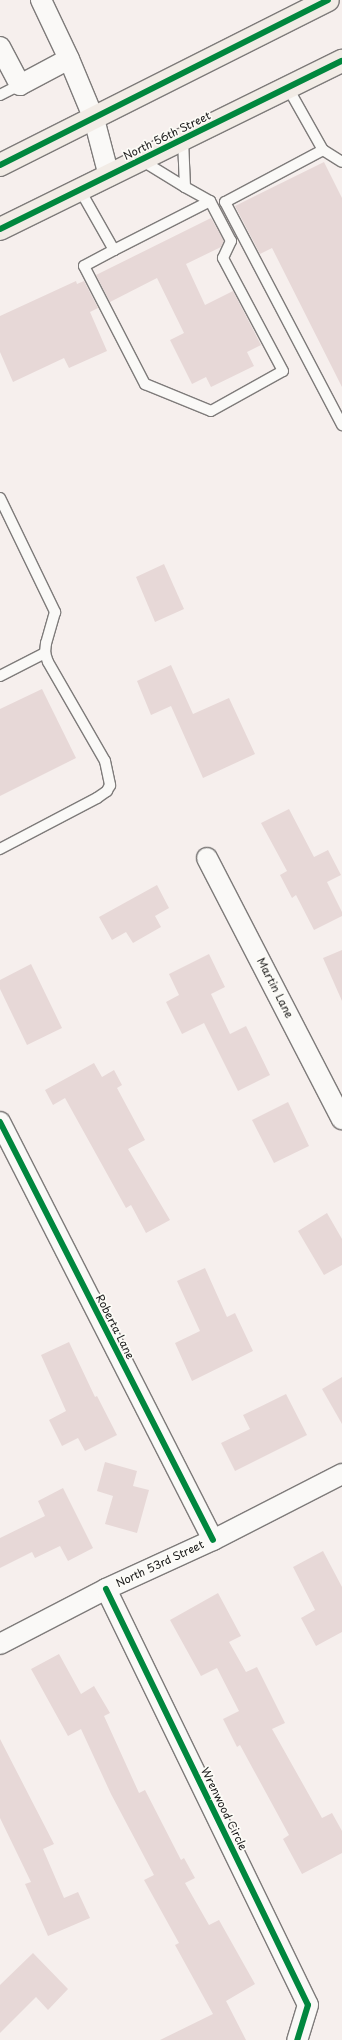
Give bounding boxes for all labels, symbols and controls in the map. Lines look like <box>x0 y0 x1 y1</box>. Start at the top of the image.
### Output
street label: North 56th Street <box>121 109 213 163</box>
street label: Martin Lane <box>254 956 296 1020</box>
street label: Roberta Lane <box>93 1292 137 1362</box>
street label: North 53rd Street <box>113 1538 207 1590</box>
street label: Wrenwood Circle <box>198 1765 250 1853</box>

